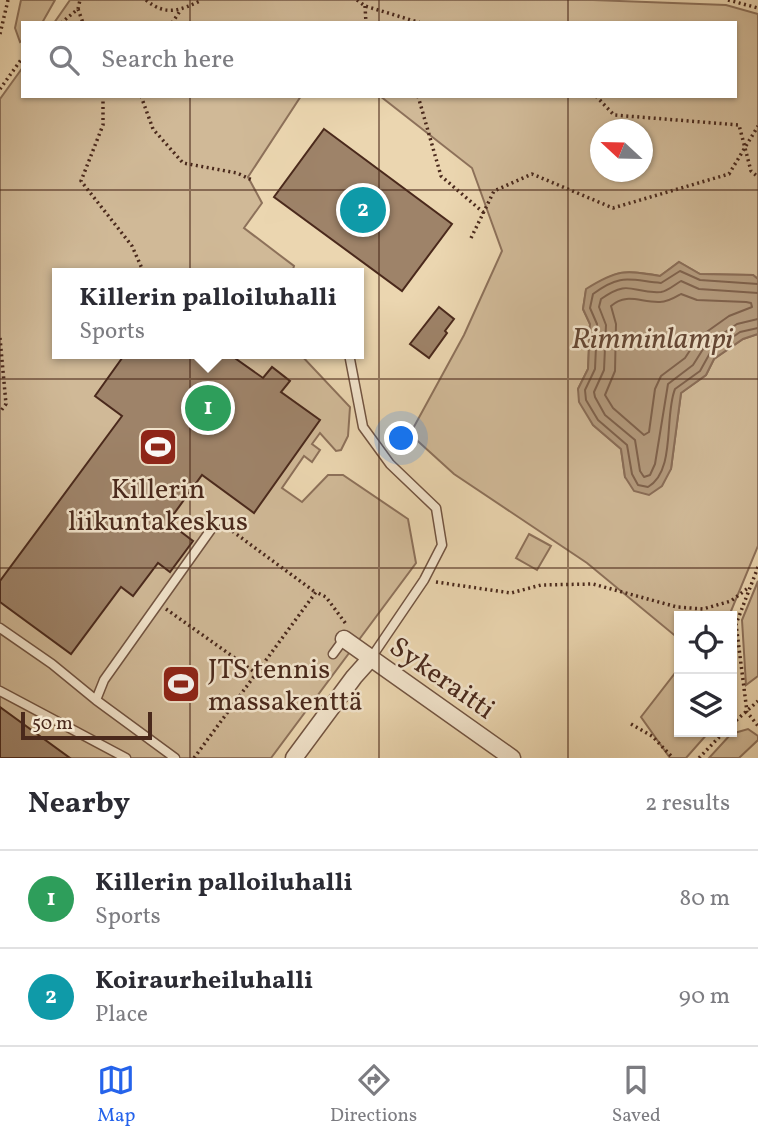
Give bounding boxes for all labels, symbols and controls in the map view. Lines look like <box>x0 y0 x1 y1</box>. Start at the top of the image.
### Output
search box <box>21 21 737 98</box>
icon: search <box>45 41 83 79</box>
text: Search here <box>101 42 234 78</box>
north arrow <box>590 119 653 182</box>
pin: 2 <box>340 184 386 236</box>
popup <box>52 268 364 359</box>
text: Killerin palloiluhalli <box>79 280 337 316</box>
text: Sports <box>79 316 145 348</box>
water label: Rimminlampi <box>571 319 733 361</box>
pin: 1 <box>185 382 231 434</box>
your location <box>384 421 418 455</box>
sports icon: Killerin liikuntakeskus <box>137 426 179 468</box>
place label: Killerin liikuntakeskus <box>68 471 248 542</box>
map controls <box>674 611 737 737</box>
button: locate <box>674 611 737 674</box>
street label: Sykeraitti <box>381 628 502 730</box>
place label: JTS tennis massakenttä <box>208 651 363 722</box>
sports icon: JTS tennis massakenttä <box>160 663 202 705</box>
button: layers <box>674 674 737 737</box>
scale bar <box>21 709 152 741</box>
text: 50 m <box>32 711 73 737</box>
text: Nearby <box>28 783 130 825</box>
text: 2 results <box>645 788 730 820</box>
text: Killerin palloiluhalli <box>95 865 353 901</box>
text: 1 <box>46 883 56 915</box>
text: 80 m <box>680 883 730 915</box>
text: Sports <box>95 901 161 933</box>
text: Koiraurheiluhalli <box>95 963 313 999</box>
text: 2 <box>45 981 57 1013</box>
text: 90 m <box>679 981 730 1013</box>
text: Place <box>95 999 148 1031</box>
tab: Map <box>97 1061 135 1129</box>
tab: Directions <box>330 1061 417 1129</box>
tab: Saved <box>612 1061 661 1129</box>

